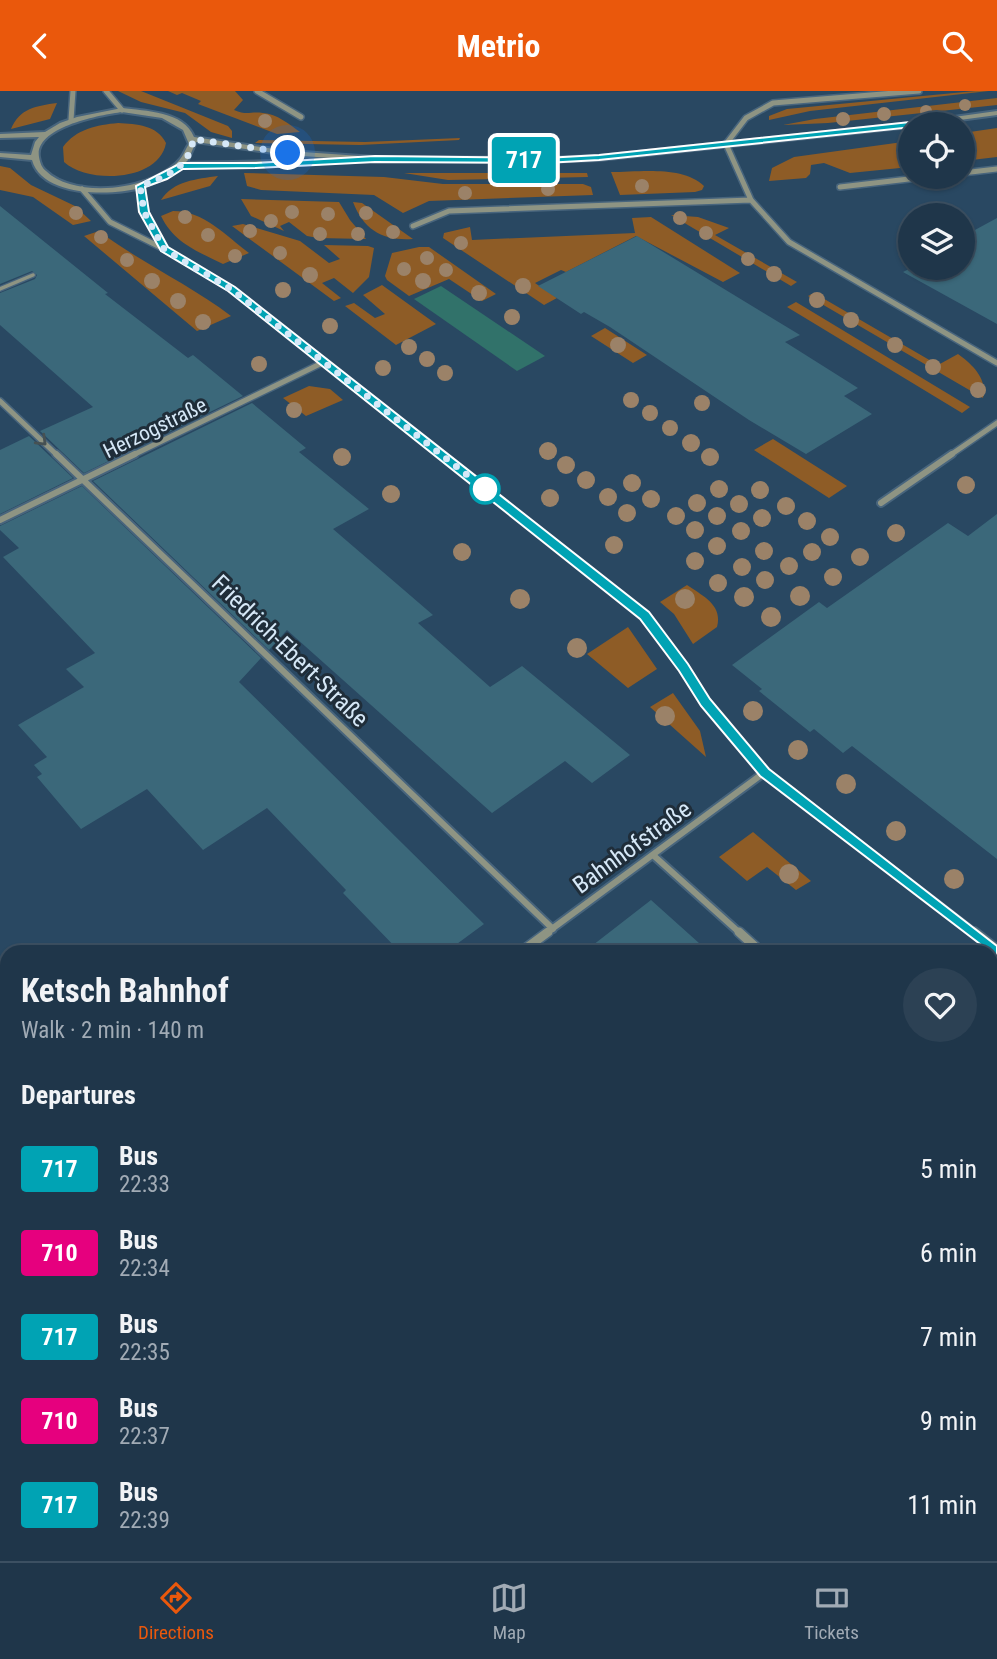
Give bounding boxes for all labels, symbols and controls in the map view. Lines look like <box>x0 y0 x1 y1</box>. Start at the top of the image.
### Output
icon: back <box>21 27 59 65</box>
text: Metrio <box>457 27 540 65</box>
icon: search <box>938 27 976 65</box>
map controls <box>898 112 975 280</box>
button: locate <box>898 112 975 189</box>
your location <box>270 135 305 170</box>
line badge: 717 <box>484 137 564 183</box>
text: 717 <box>506 146 542 174</box>
button: layers <box>898 203 975 280</box>
street label: Herzogstraße <box>99 393 211 463</box>
one-way arrow <box>34 432 47 445</box>
unlabelled marker <box>470 474 500 504</box>
street label: Friedrich-Ebert-Straße <box>206 569 374 733</box>
street label: Bahnhofstraße <box>567 795 697 899</box>
button: heart <box>903 968 977 1042</box>
text: Ketsch Bahnhof <box>21 971 229 1010</box>
text: Walk · 2 min · 140 m <box>21 1017 204 1044</box>
text: Departures <box>21 1080 136 1110</box>
text: Bus <box>119 1141 158 1171</box>
text: 5 min <box>920 1154 977 1184</box>
text: 717 <box>41 1155 78 1183</box>
text: 22:33 <box>119 1171 170 1198</box>
text: Bus <box>119 1225 158 1255</box>
text: 6 min <box>920 1238 977 1268</box>
text: 710 <box>41 1239 78 1267</box>
text: 22:34 <box>119 1255 170 1282</box>
text: Bus <box>119 1309 158 1339</box>
text: 7 min <box>920 1322 977 1352</box>
text: 717 <box>41 1323 78 1351</box>
text: 22:35 <box>119 1339 170 1366</box>
text: Bus <box>119 1393 158 1423</box>
text: 9 min <box>920 1406 977 1436</box>
text: 710 <box>41 1407 78 1435</box>
text: 22:37 <box>119 1423 170 1450</box>
text: Bus <box>119 1477 158 1507</box>
text: 11 min <box>907 1490 977 1520</box>
text: 717 <box>41 1491 78 1519</box>
text: 22:39 <box>119 1507 170 1534</box>
tab: Directions <box>138 1579 214 1644</box>
tab: Map <box>490 1579 528 1644</box>
tab: Tickets <box>804 1579 859 1644</box>

